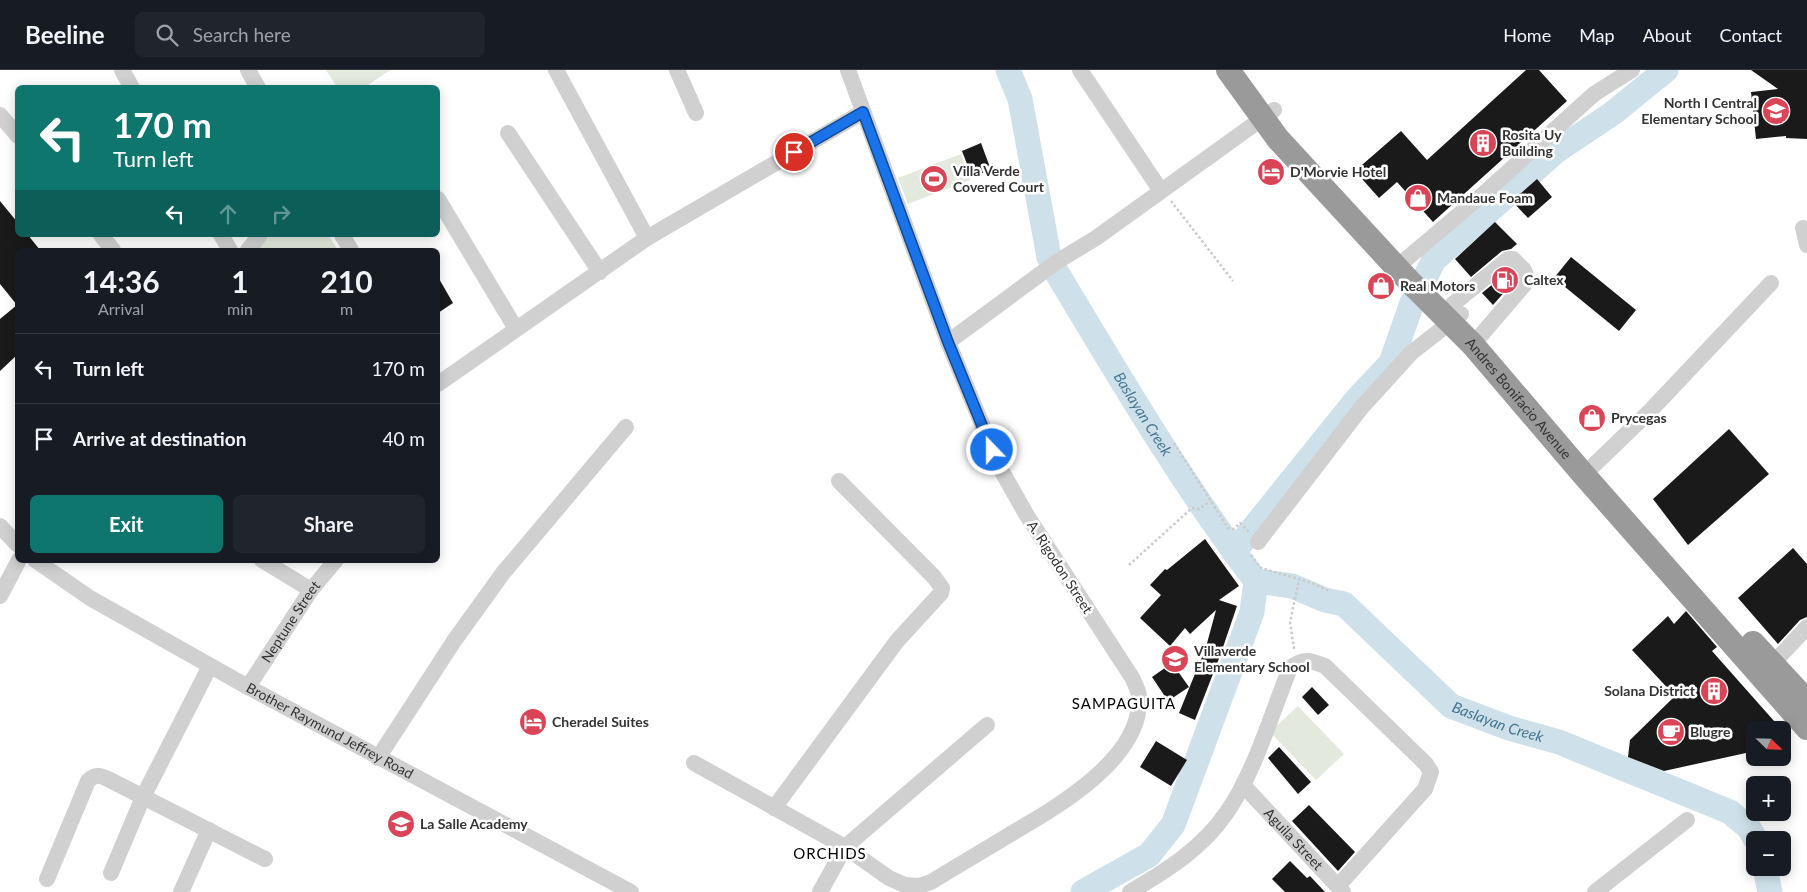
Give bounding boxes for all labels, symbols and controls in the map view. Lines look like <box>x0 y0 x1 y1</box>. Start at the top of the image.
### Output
search box <box>135 12 485 57</box>
text: Beeline <box>25 20 105 49</box>
icon: search <box>153 21 181 49</box>
text: Search here <box>193 23 291 46</box>
text: Home <box>1503 24 1551 46</box>
text: Map <box>1579 24 1615 46</box>
text: About <box>1643 24 1692 46</box>
text: Contact <box>1720 24 1782 46</box>
place label: North I Central Elementary School <box>1641 94 1757 127</box>
school or university icon: North I Central Elementary School <box>1761 96 1791 126</box>
text: 170 m <box>113 103 212 145</box>
icon: left <box>30 105 95 170</box>
place label: Rosita Uy Building <box>1502 126 1562 159</box>
building icon: Rosita Uy Building <box>1468 128 1498 158</box>
pin <box>773 131 815 173</box>
icon: arrive <box>780 138 808 166</box>
text: Turn left <box>113 145 194 172</box>
hotel icon: D'Morvie Hotel <box>1256 157 1286 187</box>
place label: Villa Verde Covered Court <box>952 162 1045 195</box>
place label: D'Morvie Hotel <box>1290 163 1386 180</box>
sports icon: Villa Verde Covered Court <box>919 164 949 194</box>
shop icon: Mandaue Foam <box>1403 183 1433 213</box>
place label: Mandaue Foam <box>1437 189 1533 206</box>
icon: left <box>161 200 189 228</box>
icon: ahead <box>214 200 242 228</box>
icon: right <box>267 200 295 228</box>
text: 14:36 <box>82 263 160 299</box>
text: 1 <box>231 263 249 299</box>
text: 210 <box>320 263 373 299</box>
fuel station icon: Caltex <box>1490 265 1520 295</box>
shop icon: Real Motors <box>1366 271 1396 301</box>
place label: Caltex <box>1524 271 1564 288</box>
place label: Real Motors <box>1400 277 1475 294</box>
text: Arrival <box>98 299 144 318</box>
text: min <box>227 299 253 318</box>
text: m <box>340 299 353 318</box>
street label: Andres Bonifacio Avenue <box>1462 334 1575 462</box>
icon: left <box>30 355 58 383</box>
text: Turn left <box>73 357 144 380</box>
text: 170 m <box>371 357 425 380</box>
water label: Baslayan Creek <box>1111 368 1177 460</box>
shop icon: Prycegas <box>1577 403 1607 433</box>
place label: Prycegas <box>1611 409 1667 426</box>
position arrow <box>965 423 1017 475</box>
icon: arrive <box>30 425 58 453</box>
text: Arrive at destination <box>73 427 246 450</box>
text: 40 m <box>382 427 425 450</box>
button: Exit <box>30 495 223 553</box>
button: Share <box>233 495 425 553</box>
street label: A. Rigodon Street <box>1024 517 1097 616</box>
street label: Neptune Street <box>257 577 323 665</box>
place label: Villaverde Elementary School <box>1193 642 1310 675</box>
school or university icon: Villaverde Elementary School <box>1160 644 1190 674</box>
building icon: Solana District <box>1699 676 1729 706</box>
street label: Brother Raymund Jeffrey Road <box>244 679 416 782</box>
place label: Solana District <box>1604 682 1696 699</box>
district label: SAMPAGUITA <box>1072 694 1176 712</box>
water label: Baslayan Creek <box>1450 697 1546 745</box>
hotel icon: Cheradel Suites <box>518 707 548 737</box>
place label: Cheradel Suites <box>552 713 649 730</box>
cafe icon: Blugre <box>1656 717 1686 747</box>
north arrow <box>1746 721 1791 766</box>
map controls <box>1746 721 1791 876</box>
place label: Blugre <box>1690 723 1731 740</box>
button: + <box>1746 776 1791 821</box>
street label: Aguila Street <box>1261 804 1327 873</box>
school or university icon: La Salle Academy <box>386 809 416 839</box>
place label: La Salle Academy <box>420 815 528 832</box>
button: − <box>1746 831 1791 876</box>
district label: ORCHIDS <box>793 844 867 862</box>

